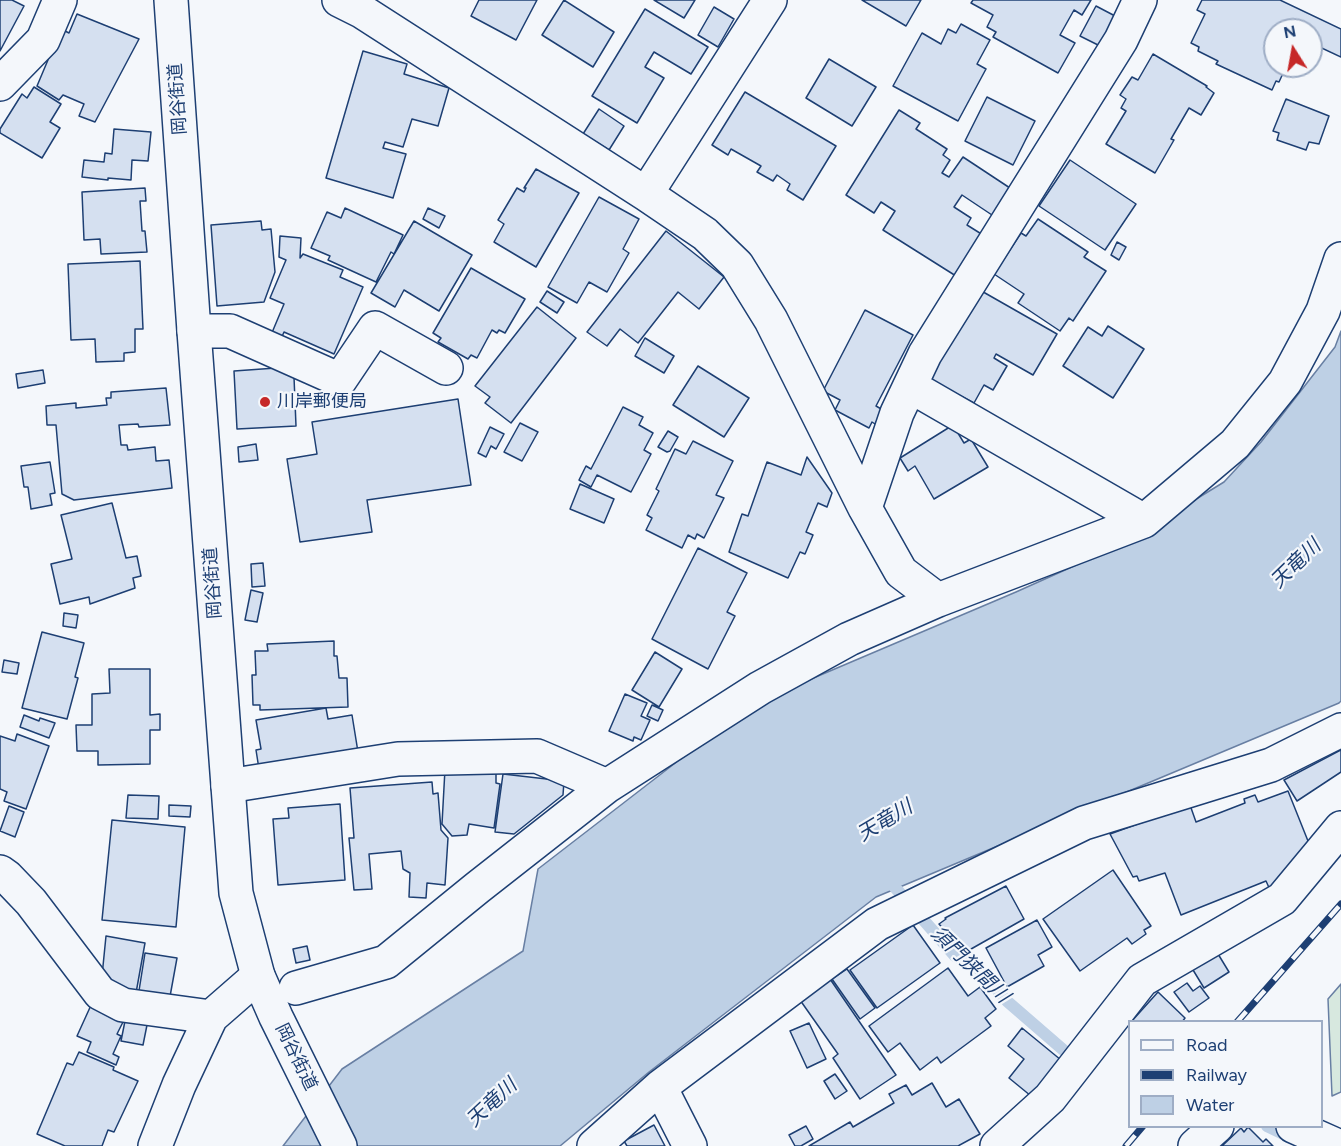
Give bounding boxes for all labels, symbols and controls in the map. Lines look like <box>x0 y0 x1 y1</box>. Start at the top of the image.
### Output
north arrow <box>1263 18 1323 78</box>
text: N <box>1282 21 1298 42</box>
street label: 岡谷街道 <box>165 62 191 136</box>
place label: 川岸郵便局 <box>277 391 367 413</box>
marker: 川岸郵便局 <box>258 395 272 409</box>
water label: 天竜川 <box>1266 535 1326 593</box>
street label: 岡谷街道 <box>200 546 226 620</box>
water label: 天竜川 <box>853 795 917 847</box>
water label: 須門狭間川 <box>926 922 1014 1008</box>
street label: 岡谷街道 <box>271 1020 321 1094</box>
legend <box>1128 1020 1323 1128</box>
text: Road <box>1186 1034 1227 1056</box>
text: Railway <box>1186 1064 1247 1086</box>
water label: 天竜川 <box>462 1074 522 1132</box>
text: Water <box>1186 1094 1234 1116</box>

